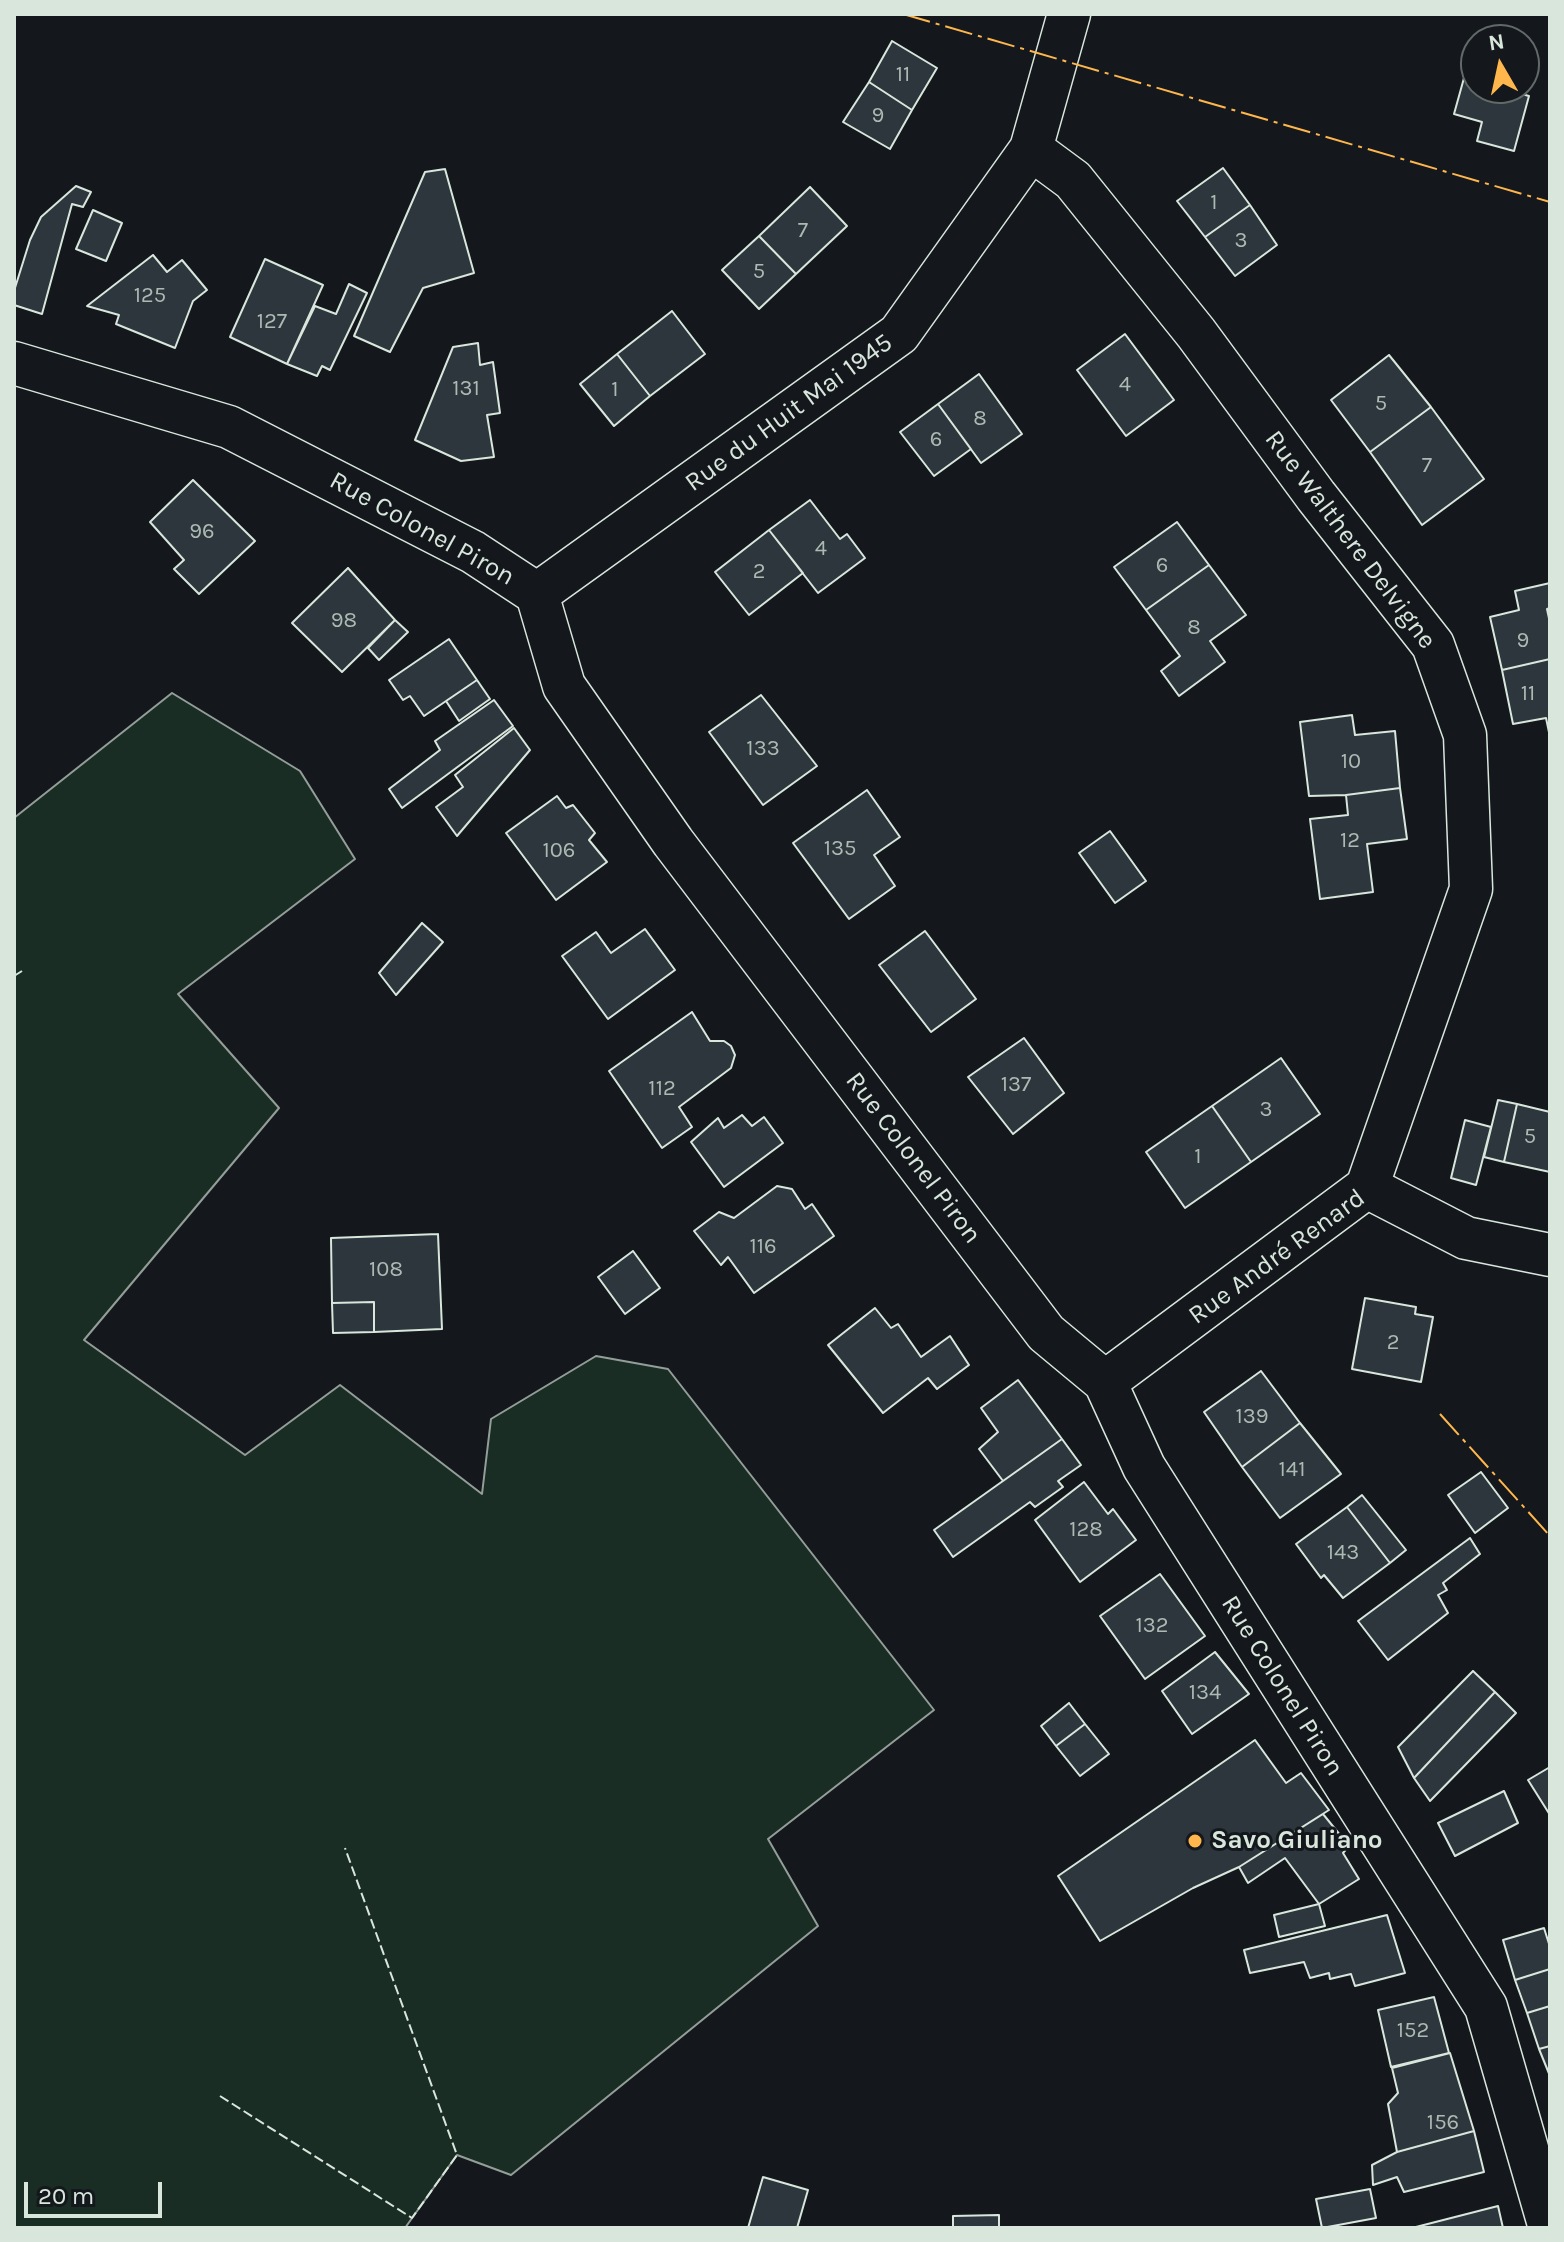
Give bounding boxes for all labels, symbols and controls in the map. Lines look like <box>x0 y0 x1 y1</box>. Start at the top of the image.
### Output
north arrow <box>1460 24 1540 104</box>
text: N <box>1487 28 1506 56</box>
house number: 11 <box>896 62 910 88</box>
house number: 9 <box>872 103 884 129</box>
house number: 1 <box>1210 190 1218 216</box>
house number: 7 <box>798 218 808 244</box>
house number: 3 <box>1235 228 1247 254</box>
house number: 5 <box>753 259 765 285</box>
house number: 125 <box>134 283 166 309</box>
house number: 127 <box>257 309 287 335</box>
street label: Rue du Huit Mai 1945 <box>679 327 899 499</box>
house number: 4 <box>1119 372 1131 398</box>
house number: 131 <box>452 376 480 402</box>
house number: 1 <box>611 377 619 403</box>
house number: 5 <box>1375 391 1387 417</box>
house number: 8 <box>973 406 987 432</box>
street label: Rue Walthere Delvigne <box>1258 425 1442 655</box>
house number: 6 <box>930 427 942 453</box>
house number: 7 <box>1422 453 1432 479</box>
street label: Rue Colonel Piron <box>324 465 520 593</box>
house number: 96 <box>189 519 215 545</box>
house number: 4 <box>815 536 827 562</box>
house number: 6 <box>1156 553 1168 579</box>
house number: 2 <box>753 559 765 585</box>
house number: 98 <box>331 608 357 634</box>
house number: 8 <box>1187 615 1201 641</box>
house number: 9 <box>1517 628 1529 654</box>
house number: 11 <box>1521 681 1535 707</box>
house number: 133 <box>746 736 780 762</box>
house number: 10 <box>1341 749 1361 775</box>
house number: 12 <box>1340 828 1360 854</box>
house number: 135 <box>824 836 856 862</box>
house number: 106 <box>543 838 575 864</box>
street label: Rue Colonel Piron <box>838 1066 988 1250</box>
house number: 137 <box>1001 1072 1031 1098</box>
house number: 112 <box>648 1076 676 1102</box>
house number: 3 <box>1260 1097 1272 1123</box>
house number: 5 <box>1524 1124 1536 1150</box>
house number: 1 <box>1194 1144 1202 1170</box>
street label: Rue André Renard <box>1183 1183 1371 1331</box>
house number: 116 <box>749 1234 777 1260</box>
house number: 108 <box>369 1257 403 1283</box>
house number: 2 <box>1387 1330 1399 1356</box>
house number: 139 <box>1235 1404 1269 1430</box>
house number: 141 <box>1279 1457 1305 1483</box>
house number: 128 <box>1069 1517 1103 1543</box>
house number: 143 <box>1327 1540 1359 1566</box>
street label: Rue Colonel Piron <box>1214 1590 1350 1782</box>
house number: 132 <box>1135 1613 1169 1639</box>
house number: 134 <box>1189 1680 1221 1706</box>
place label: Savo Giuliano <box>1211 1825 1383 1857</box>
marker: Savo Giuliano <box>1186 1832 1204 1850</box>
house number: 152 <box>1397 2018 1429 2044</box>
house number: 156 <box>1427 2110 1459 2136</box>
scale bar <box>28 2166 166 2216</box>
text: 20 m <box>38 2182 94 2210</box>

